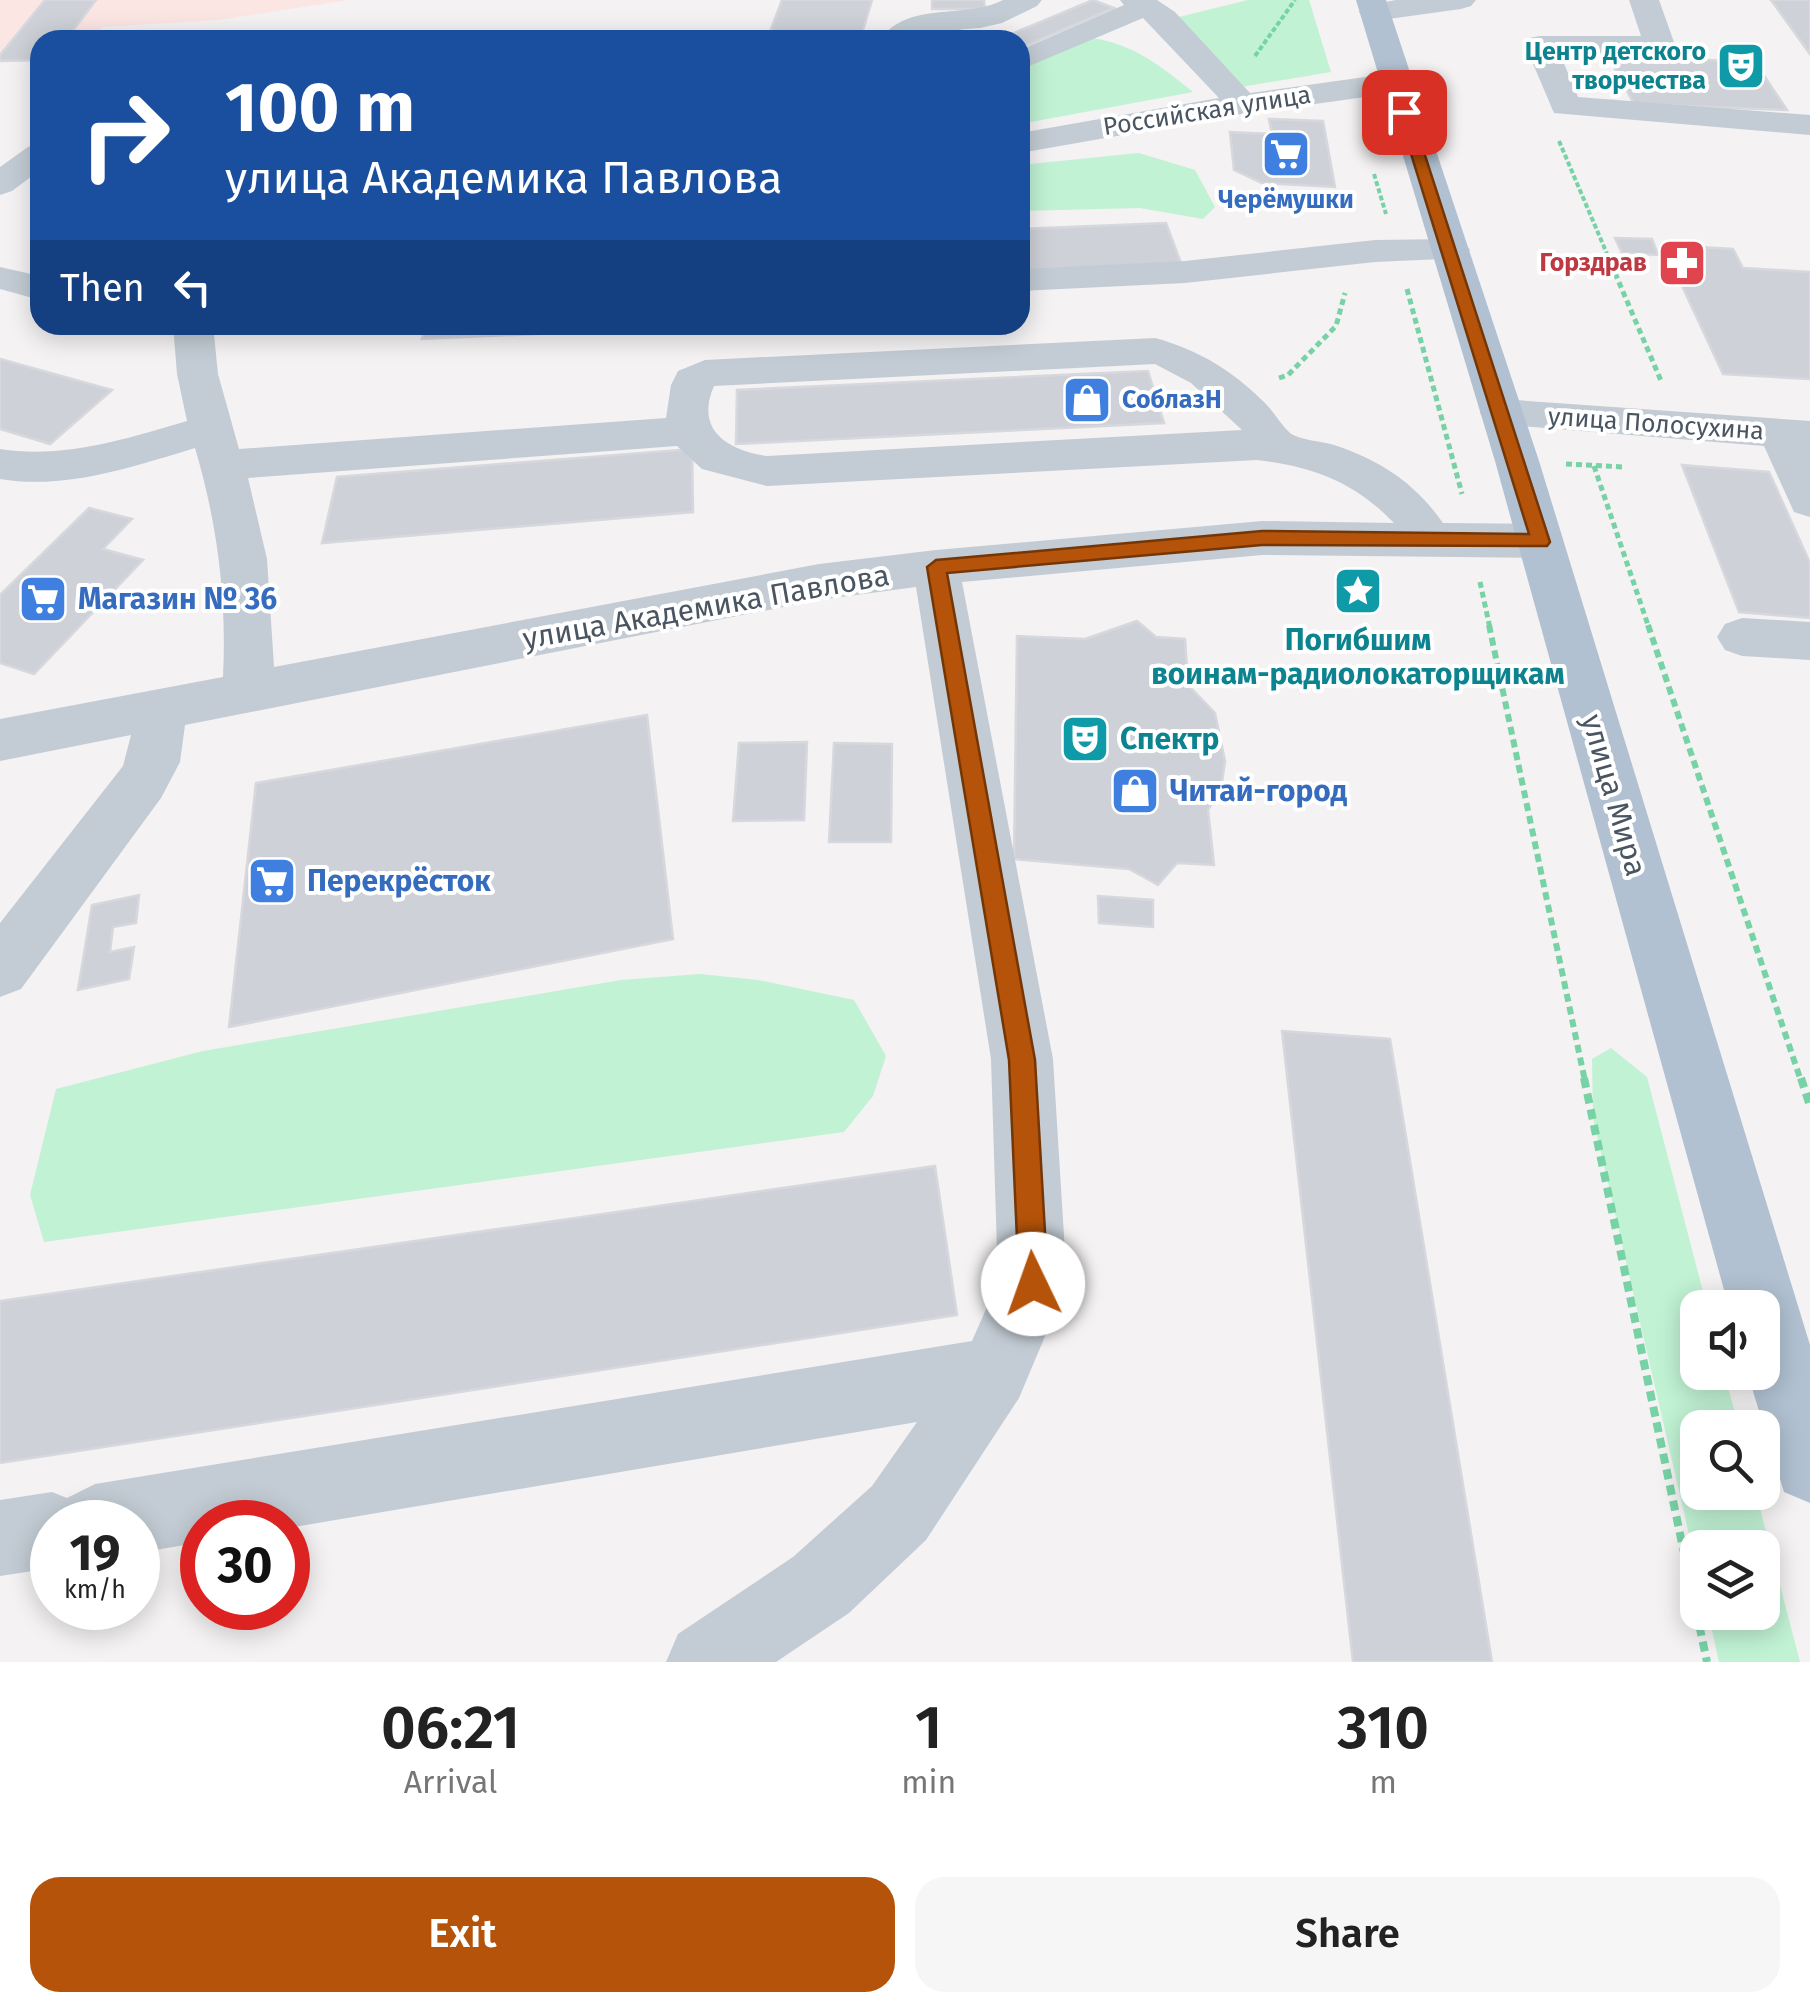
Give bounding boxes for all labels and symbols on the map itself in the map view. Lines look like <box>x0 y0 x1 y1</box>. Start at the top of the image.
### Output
place label: Центр детского творчества <box>1525 37 1706 96</box>
theatre icon: Центр детского творчества <box>1715 40 1767 92</box>
pin <box>1362 70 1447 155</box>
street label: Российская улица <box>1101 80 1313 142</box>
supermarket icon: Черёмушки <box>1260 128 1312 180</box>
place label: Черёмушки <box>1218 185 1354 215</box>
pharmacy icon: Горздрав <box>1656 237 1708 289</box>
place label: Горздрав <box>1539 248 1647 278</box>
shop icon: СоблазН <box>1061 374 1113 426</box>
place label: СоблазН <box>1122 385 1222 415</box>
street label: улица Полосухина <box>1547 401 1765 447</box>
street label: улица Академика Павлова <box>520 557 892 657</box>
place icon: Погибшим воинам-радиолокаторщикам <box>1332 565 1384 617</box>
supermarket icon: Магазин № 36 <box>17 573 69 625</box>
place label: Магазин № 36 <box>78 581 277 617</box>
place label: Погибшим воинам-радиолокаторщикам <box>1151 622 1565 692</box>
street label: улица Мира <box>1574 710 1654 880</box>
theatre icon: Спектр <box>1059 713 1111 765</box>
place label: Спектр <box>1120 721 1219 757</box>
shop icon: Читай-город <box>1109 765 1161 817</box>
place label: Читай-город <box>1170 773 1348 809</box>
supermarket icon: Перекрёсток <box>246 855 298 907</box>
place label: Перекрёсток <box>307 863 491 899</box>
position arrow <box>981 1232 1085 1336</box>
speed limit sign: 30 <box>180 1500 310 1630</box>

